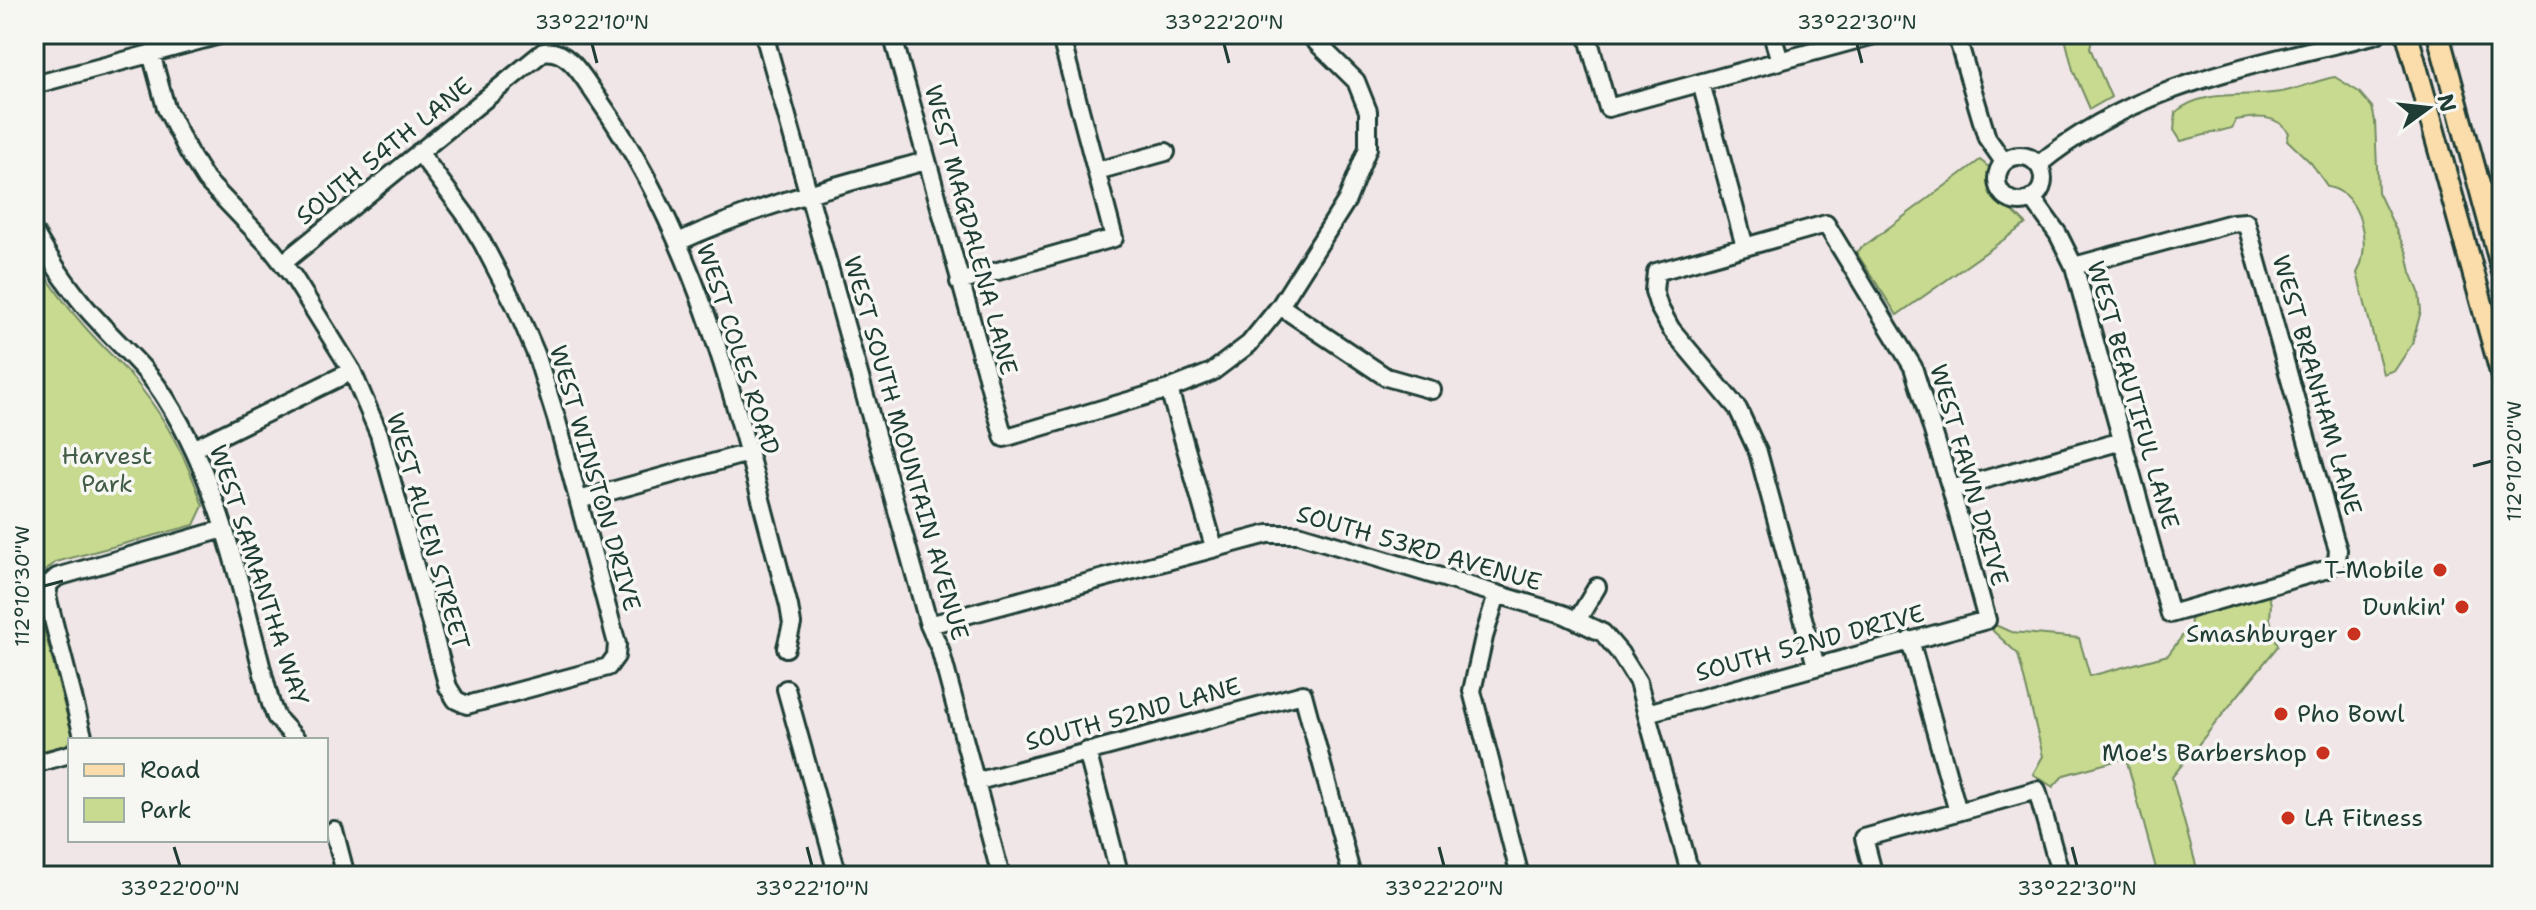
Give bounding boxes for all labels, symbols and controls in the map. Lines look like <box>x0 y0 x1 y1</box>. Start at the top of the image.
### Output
text: 33°22'10"N <box>535 9 649 35</box>
text: 33°22'20"N <box>1164 9 1284 35</box>
text: 33°22'30"N <box>1797 9 1917 35</box>
north arrow <box>2388 68 2468 148</box>
street label: SOUTH 54TH LANE <box>289 70 479 232</box>
street label: WEST MAGDALENA LANE <box>917 81 1025 379</box>
text: N <box>2431 91 2463 115</box>
street label: WEST COLES ROAD <box>689 239 787 459</box>
street label: WEST BRANHAM LANE <box>2265 251 2369 519</box>
street label: WEST SOUTH MOUNTAIN AVENUE <box>836 252 976 644</box>
street label: WEST BEAUTIFUL LANE <box>2079 257 2187 533</box>
street label: WEST WINSTON DRIVE <box>542 341 648 615</box>
street label: WEST FAWN DRIVE <box>1922 360 2016 590</box>
text: 112°10'20"W <box>2501 401 2527 521</box>
street label: WEST ALLEN STREET <box>379 409 477 653</box>
park label: Harvest Park <box>62 440 152 500</box>
street label: WEST SAMANTHA WAY <box>202 441 316 710</box>
street label: SOUTH 53RD AVENUE <box>1293 498 1545 598</box>
text: 112°10'30"W <box>9 525 35 647</box>
place label: T-Mobile <box>2324 554 2424 586</box>
marker: T-Mobile <box>2431 561 2449 579</box>
place label: Dunkin' <box>2363 591 2446 623</box>
street label: SOUTH 52ND DRIVE <box>1692 597 1928 689</box>
marker: Dunkin' <box>2453 598 2471 616</box>
place label: Smashburger <box>2186 618 2338 650</box>
marker: Smashburger <box>2345 625 2363 643</box>
street label: SOUTH 52ND LANE <box>1022 670 1244 758</box>
place label: Pho Bowl <box>2297 698 2405 730</box>
marker: Pho Bowl <box>2272 705 2290 723</box>
place label: Moe's Barbershop <box>2102 737 2307 769</box>
legend <box>68 738 328 842</box>
marker: Moe's Barbershop <box>2314 744 2332 762</box>
text: Road <box>140 754 200 786</box>
text: Park <box>140 794 192 826</box>
place label: LA Fitness <box>2304 802 2423 834</box>
marker: LA Fitness <box>2279 809 2297 827</box>
text: 33°22'00"N <box>120 875 240 901</box>
text: 33°22'10"N <box>755 875 869 901</box>
text: 33°22'20"N <box>1384 875 1504 901</box>
text: 33°22'30"N <box>2017 875 2137 901</box>

